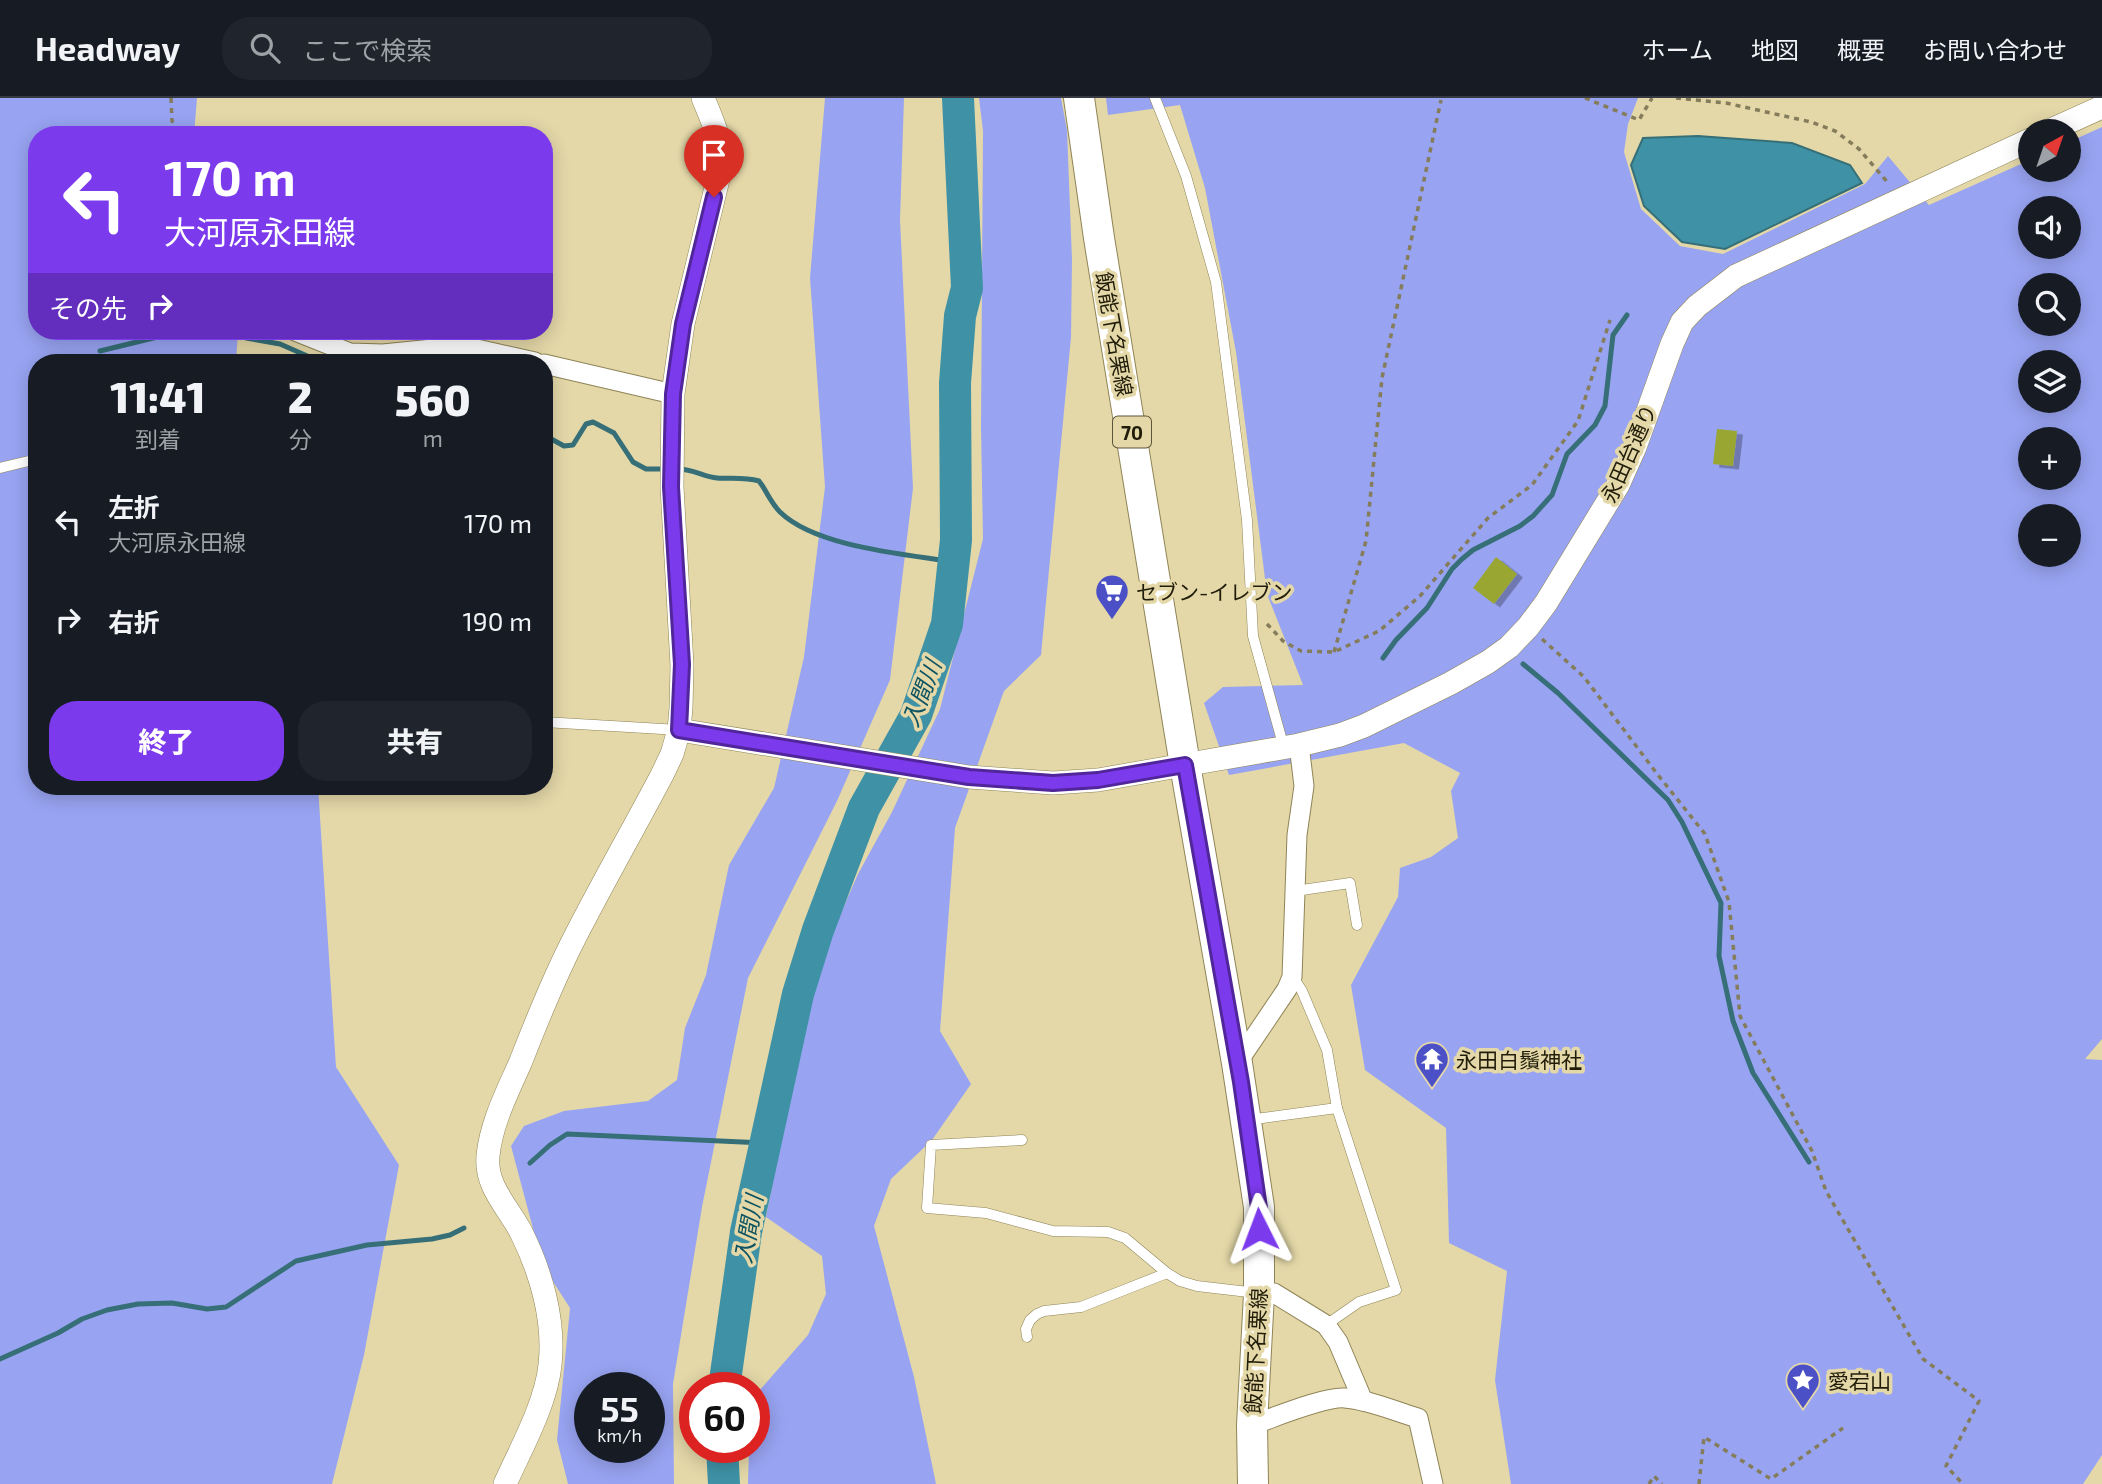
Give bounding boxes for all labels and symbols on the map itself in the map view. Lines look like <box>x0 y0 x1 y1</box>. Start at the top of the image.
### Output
north arrow <box>2018 119 2081 182</box>
pin <box>684 125 744 197</box>
street label: 飯能下名栗線 <box>1092 270 1138 398</box>
street label: 永田台通り <box>1595 400 1661 506</box>
road number: 70 <box>1113 416 1151 448</box>
supermarket icon: セブン-イレブン <box>1093 572 1131 621</box>
place label: セブン-イレブン <box>1136 579 1292 604</box>
water label: 入間川 <box>896 653 948 730</box>
temple icon: 永田白鬚神社 <box>1413 1040 1451 1089</box>
place label: 永田白鬚神社 <box>1456 1047 1582 1072</box>
water label: 入間川 <box>728 1190 768 1265</box>
position arrow <box>1222 1192 1296 1266</box>
street label: 飯能下名栗線 <box>1239 1287 1271 1415</box>
place icon: 愛宕山 <box>1784 1361 1822 1410</box>
place label: 愛宕山 <box>1828 1368 1891 1393</box>
speed limit sign: 60 <box>679 1372 770 1463</box>

